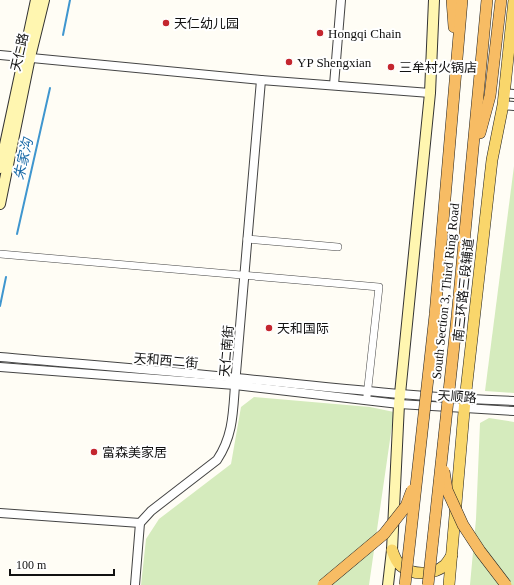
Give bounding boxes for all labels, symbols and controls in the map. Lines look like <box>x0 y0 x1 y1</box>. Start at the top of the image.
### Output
place label: 天仁幼儿园 <box>174 16 239 31</box>
marker: 天仁幼儿园 <box>161 18 171 28</box>
place label: Hongqi Chain <box>328 26 402 41</box>
marker: Hongqi Chain <box>315 28 325 38</box>
street label: 天仁路 <box>8 31 31 73</box>
place label: YP Shengxian <box>297 55 372 70</box>
marker: YP Shengxian <box>284 57 294 67</box>
place label: 三牟村火锅店 <box>399 60 477 75</box>
marker: 三牟村火锅店 <box>386 62 396 72</box>
water label: 朱家沟 <box>11 135 36 181</box>
street label: South Section 3, Third Ring Road <box>429 202 462 380</box>
street label: 南三环路三段辅道 <box>451 238 476 343</box>
place label: 天和国际 <box>277 321 329 336</box>
marker: 天和国际 <box>264 323 274 333</box>
street label: 天仁南街 <box>217 324 236 378</box>
street label: 天和西二街 <box>133 350 199 371</box>
street label: 天顺路 <box>437 388 477 405</box>
place label: 富森美家居 <box>102 445 167 460</box>
marker: 富森美家居 <box>89 447 99 457</box>
scale bar <box>10 551 114 577</box>
text: 100 m <box>16 558 47 572</box>

